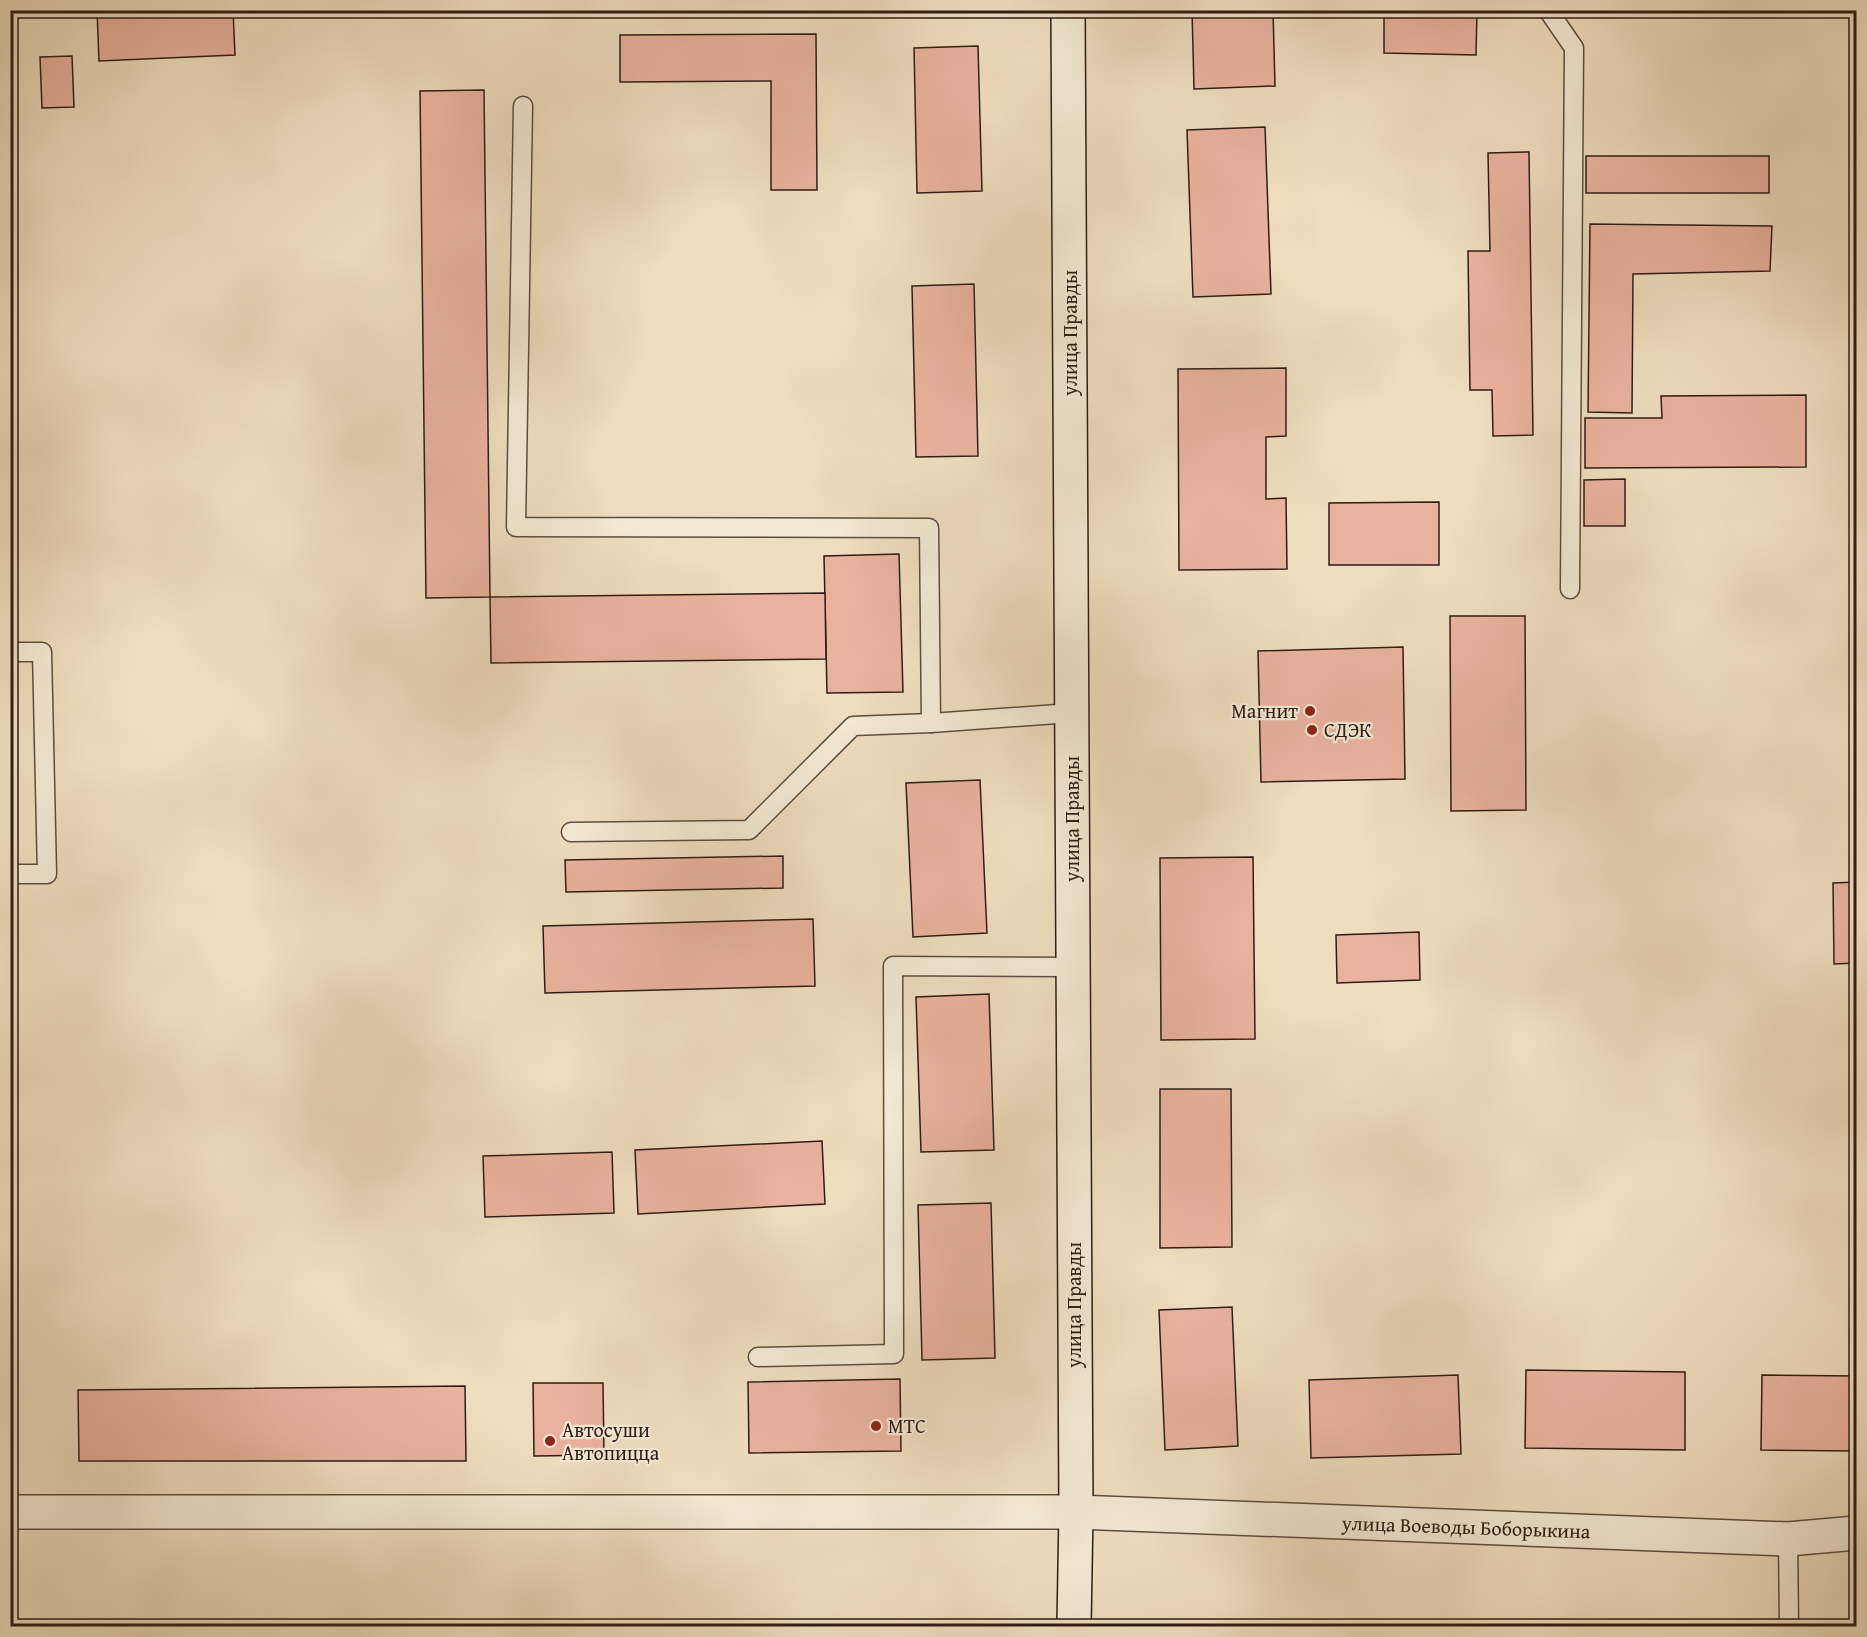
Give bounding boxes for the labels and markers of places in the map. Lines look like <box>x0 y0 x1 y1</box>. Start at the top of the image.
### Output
place label: Магнит <box>1231 696 1298 725</box>
marker: Магнит <box>1303 704 1317 718</box>
place label: СДЭК <box>1324 715 1372 744</box>
marker: СДЭК <box>1305 723 1319 737</box>
place label: МТС <box>888 1411 926 1440</box>
place label: Автосуши Автопицца <box>562 1415 660 1467</box>
marker: МТС <box>869 1419 883 1433</box>
marker: Автосуши Автопицца <box>543 1434 557 1448</box>

